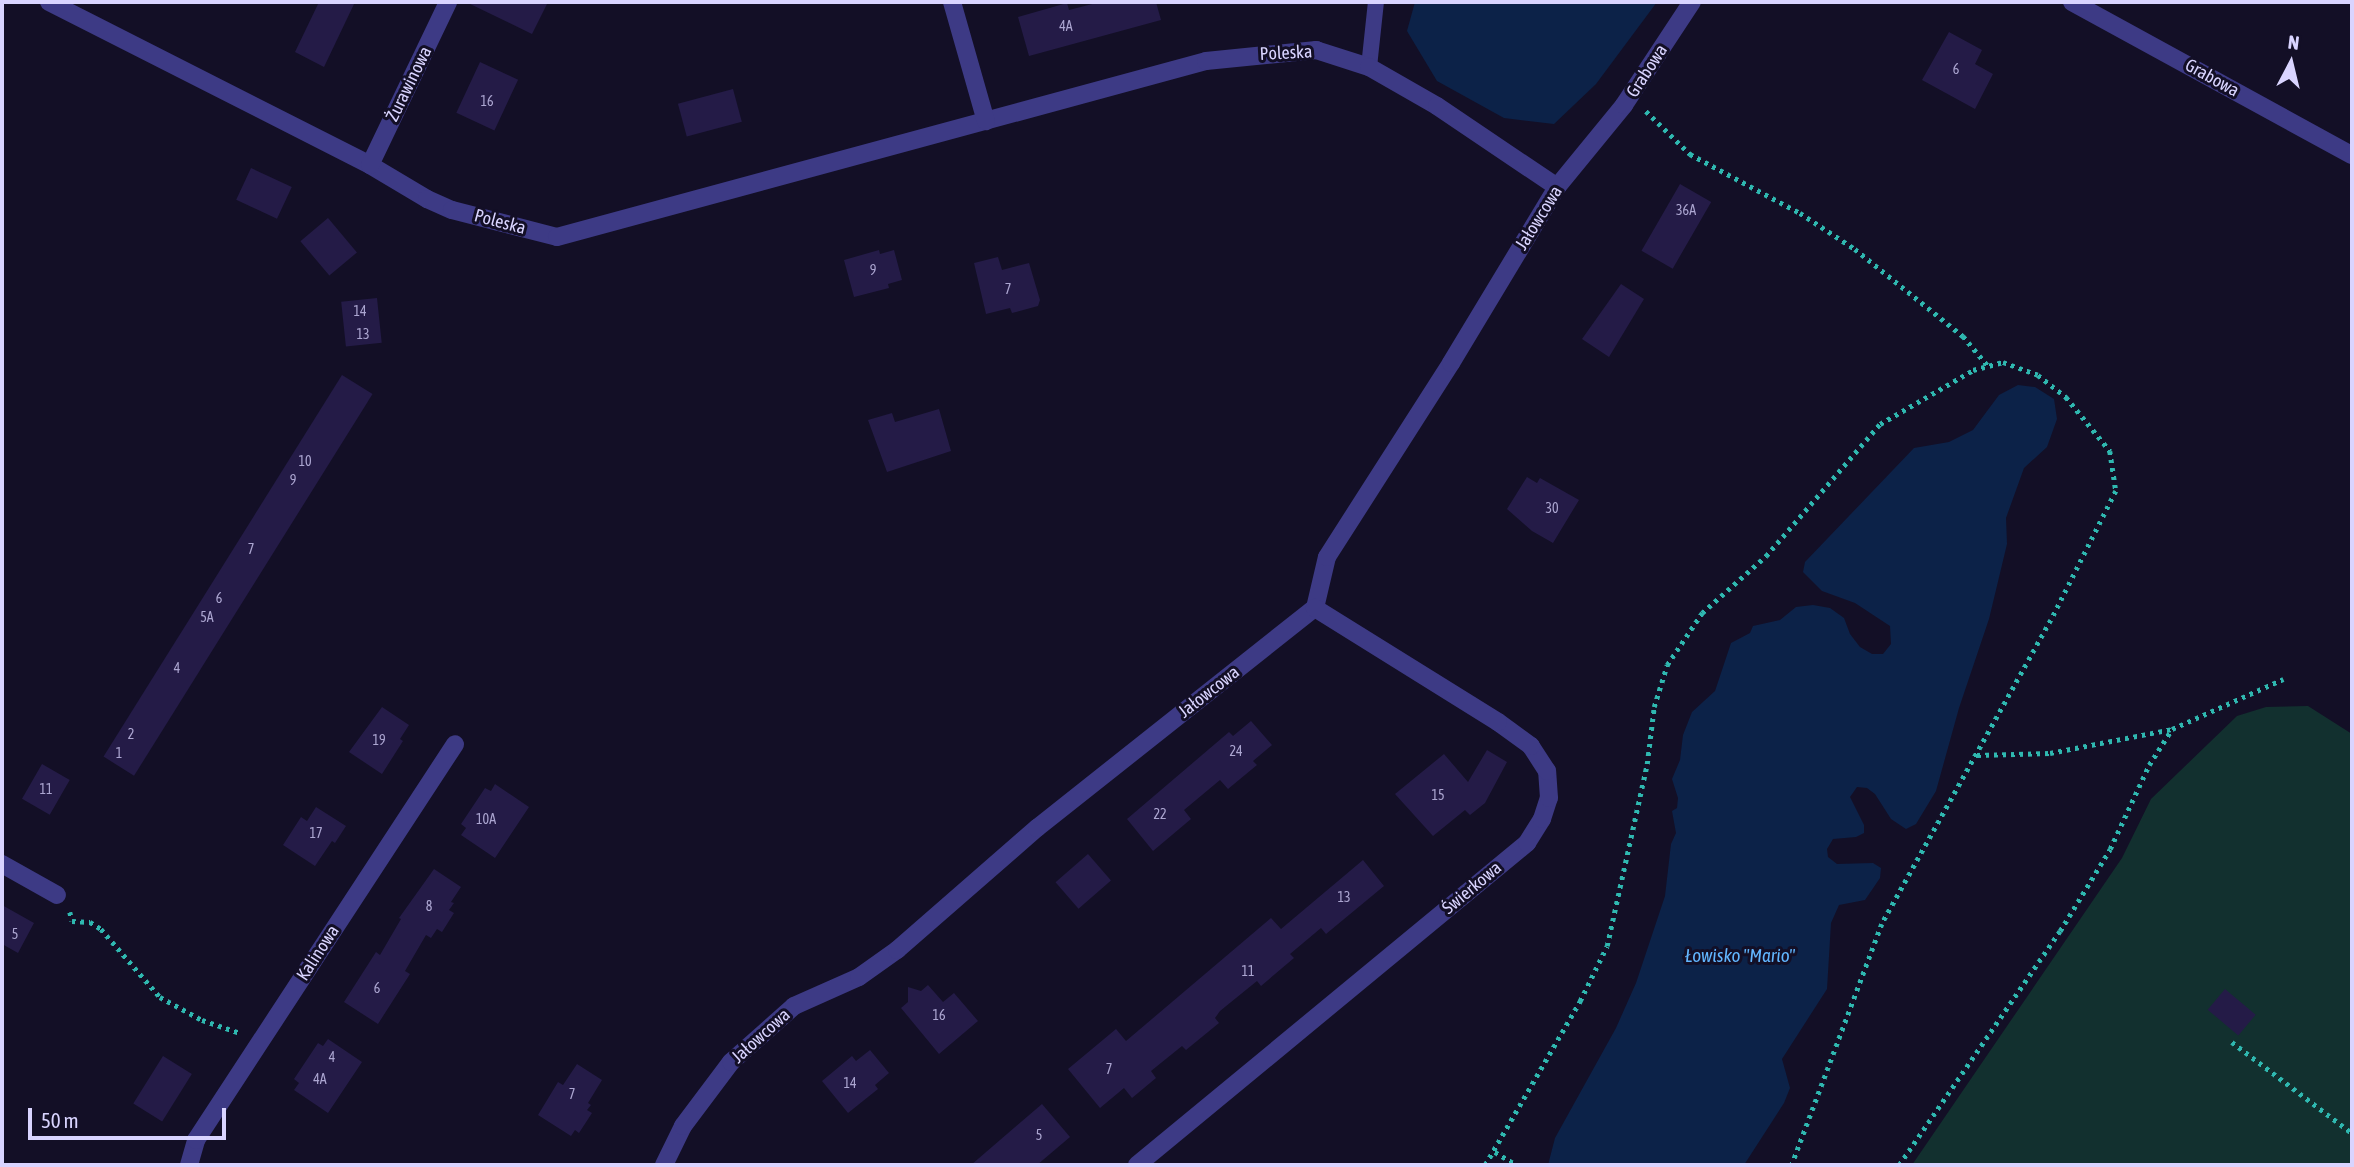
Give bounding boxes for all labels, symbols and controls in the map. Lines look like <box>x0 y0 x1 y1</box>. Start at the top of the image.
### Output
house number: 4A <box>1059 18 1073 34</box>
north arrow <box>2256 28 2326 98</box>
text: N <box>2287 31 2300 54</box>
street label: Poleska <box>1259 41 1313 65</box>
street label: Grabowa <box>1622 41 1672 101</box>
street label: Żurawinowa <box>382 43 436 125</box>
street label: Grabowa <box>2181 54 2243 102</box>
house number: 6 <box>1953 61 1959 77</box>
house number: 16 <box>480 93 494 109</box>
street label: Jałowcowa <box>1511 182 1567 254</box>
house number: 36A <box>1676 202 1696 218</box>
street label: Poleska <box>472 205 528 239</box>
house number: 9 <box>870 262 876 278</box>
house number: 7 <box>1005 281 1011 297</box>
house number: 14 <box>353 303 367 319</box>
house number: 13 <box>356 326 370 342</box>
house number: 10 <box>298 453 312 469</box>
house number: 9 <box>290 472 296 488</box>
house number: 30 <box>1545 500 1559 516</box>
house number: 7 <box>248 541 254 557</box>
house number: 6 <box>216 590 222 606</box>
house number: 5A <box>200 609 214 625</box>
house number: 4 <box>174 660 180 676</box>
street label: Jałowcowa <box>1174 661 1244 723</box>
house number: 2 <box>128 726 134 742</box>
house number: 19 <box>372 732 386 748</box>
house number: 24 <box>1229 743 1243 759</box>
house number: 1 <box>116 745 122 761</box>
house number: 11 <box>39 781 53 797</box>
house number: 15 <box>1431 787 1445 803</box>
house number: 22 <box>1153 806 1167 822</box>
house number: 10A <box>476 811 496 827</box>
house number: 17 <box>309 825 323 841</box>
street label: Świerkowa <box>1438 857 1506 919</box>
house number: 13 <box>1337 889 1351 905</box>
house number: 8 <box>426 898 432 914</box>
street label: Kalinowa <box>292 921 344 985</box>
house number: 5 <box>12 926 18 942</box>
water label: Łowisko "Mario" <box>1685 945 1795 967</box>
house number: 11 <box>1241 963 1255 979</box>
house number: 6 <box>374 980 380 996</box>
street label: Jałowcowa <box>727 1004 795 1068</box>
house number: 16 <box>932 1007 946 1023</box>
house number: 4 <box>329 1049 335 1065</box>
house number: 7 <box>1106 1061 1112 1077</box>
house number: 4A <box>313 1071 327 1087</box>
house number: 14 <box>843 1075 857 1091</box>
house number: 7 <box>569 1086 575 1102</box>
scale bar <box>32 1094 229 1138</box>
text: 50 m <box>41 1108 79 1132</box>
house number: 5 <box>1036 1127 1042 1143</box>

